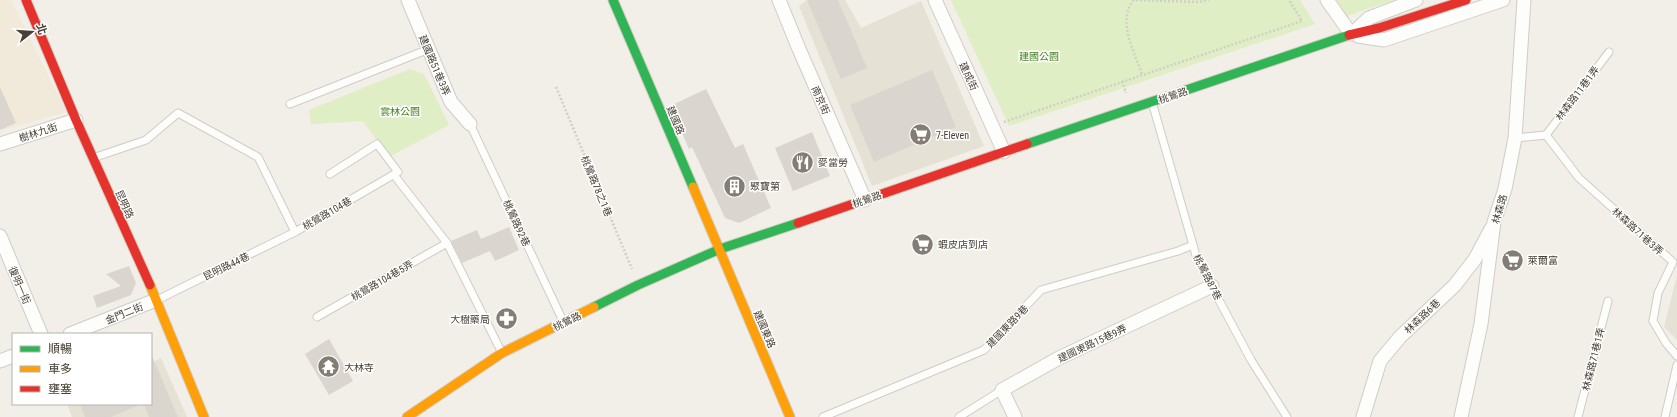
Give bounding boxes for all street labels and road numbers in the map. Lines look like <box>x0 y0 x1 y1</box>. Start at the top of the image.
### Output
street label: 建國路51巷3弄 <box>417 33 452 97</box>
street label: 建成街 <box>957 60 980 92</box>
street label: 林森路11巷1弄 <box>1554 64 1601 122</box>
street label: 南京街 <box>809 84 832 116</box>
street label: 桃鶯路 <box>1157 85 1189 106</box>
street label: 建國路 <box>665 104 686 136</box>
street label: 樹林九街 <box>17 121 59 144</box>
street label: 桃鶯路78之1巷 <box>579 154 614 218</box>
street label: 昆明路 <box>113 188 136 220</box>
street label: 桃鶯路 <box>851 189 883 210</box>
street label: 林森路 <box>1490 193 1509 225</box>
street label: 桃鶯路104巷 <box>301 195 354 232</box>
street label: 桃鶯路92巷 <box>501 198 532 248</box>
street label: 林森路71巷3弄 <box>1610 206 1665 257</box>
street label: 昆明路44巷 <box>201 251 251 282</box>
street label: 桃鶯路87巷 <box>1191 253 1224 302</box>
street label: 桃鶯路104巷5弄 <box>349 258 415 303</box>
street label: 復明一街 <box>7 265 32 306</box>
street label: 林森路6巷 <box>1402 297 1442 336</box>
street label: 金門二街 <box>104 301 145 326</box>
street label: 建國東路9巷 <box>984 303 1030 350</box>
street label: 建國東路 <box>752 309 777 350</box>
street label: 桃鶯路 <box>551 310 583 333</box>
street label: 建國東路15巷9弄 <box>1056 323 1128 364</box>
street label: 林森路71巷1弄 <box>1580 326 1607 392</box>

